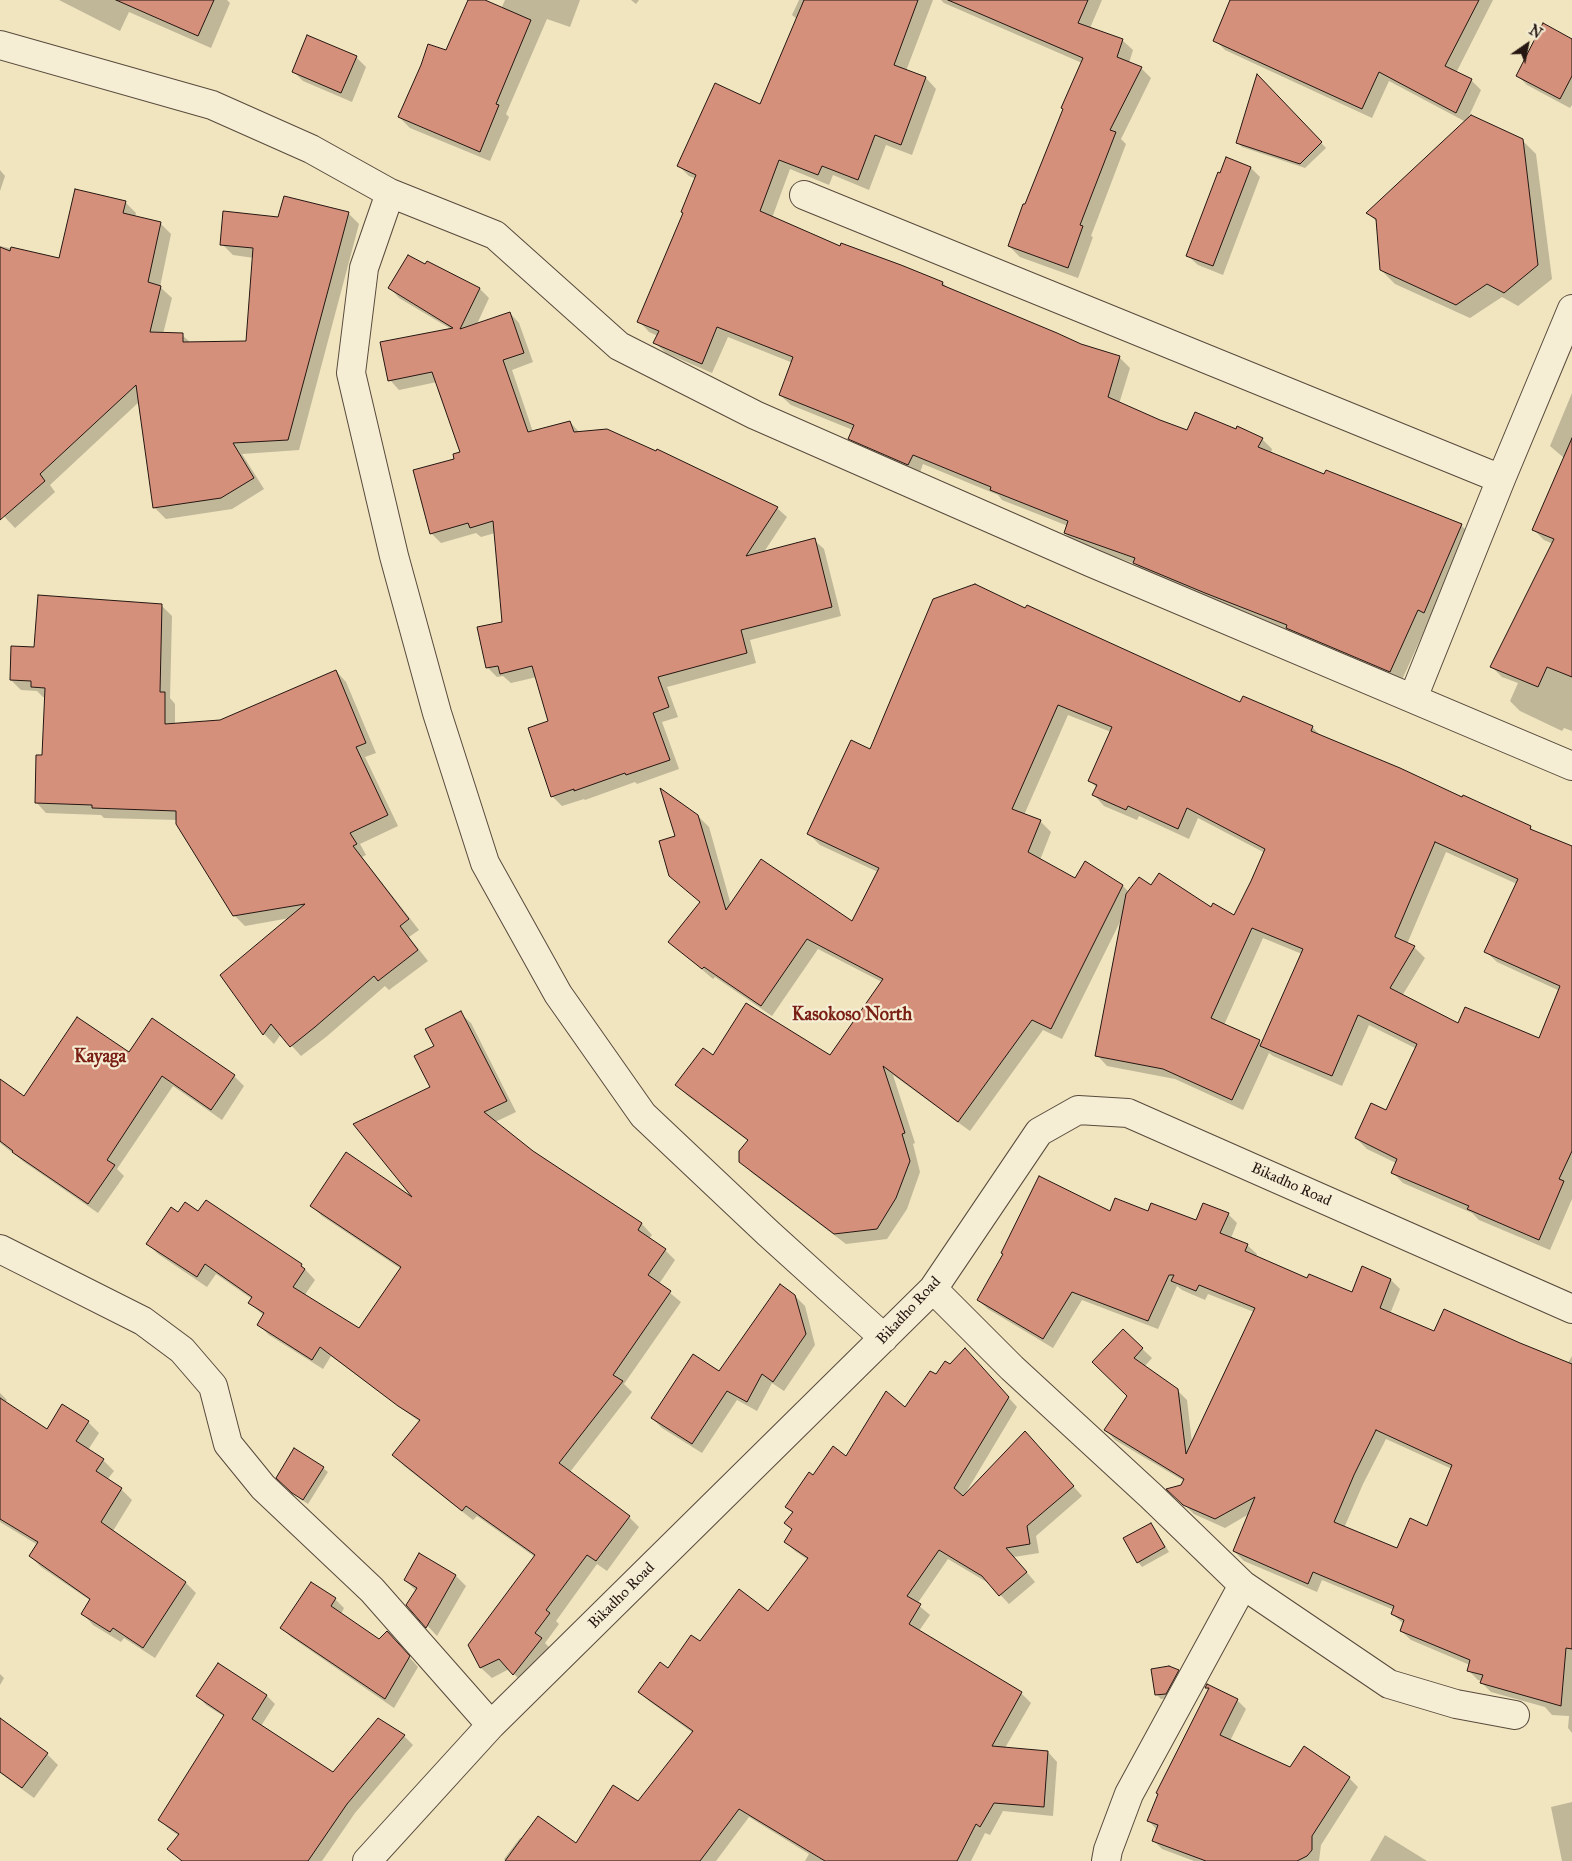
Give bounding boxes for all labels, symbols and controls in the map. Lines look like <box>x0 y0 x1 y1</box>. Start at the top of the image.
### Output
north arrow <box>1502 20 1552 70</box>
text: N <box>1526 22 1545 42</box>
district label: Kasokoso North <box>792 1005 912 1027</box>
district label: Kayaga <box>74 1047 126 1069</box>
street label: Bikadho Road <box>1248 1159 1334 1211</box>
street label: Bikadho Road <box>873 1273 945 1349</box>
street label: Bikadho Road <box>585 1559 659 1633</box>

